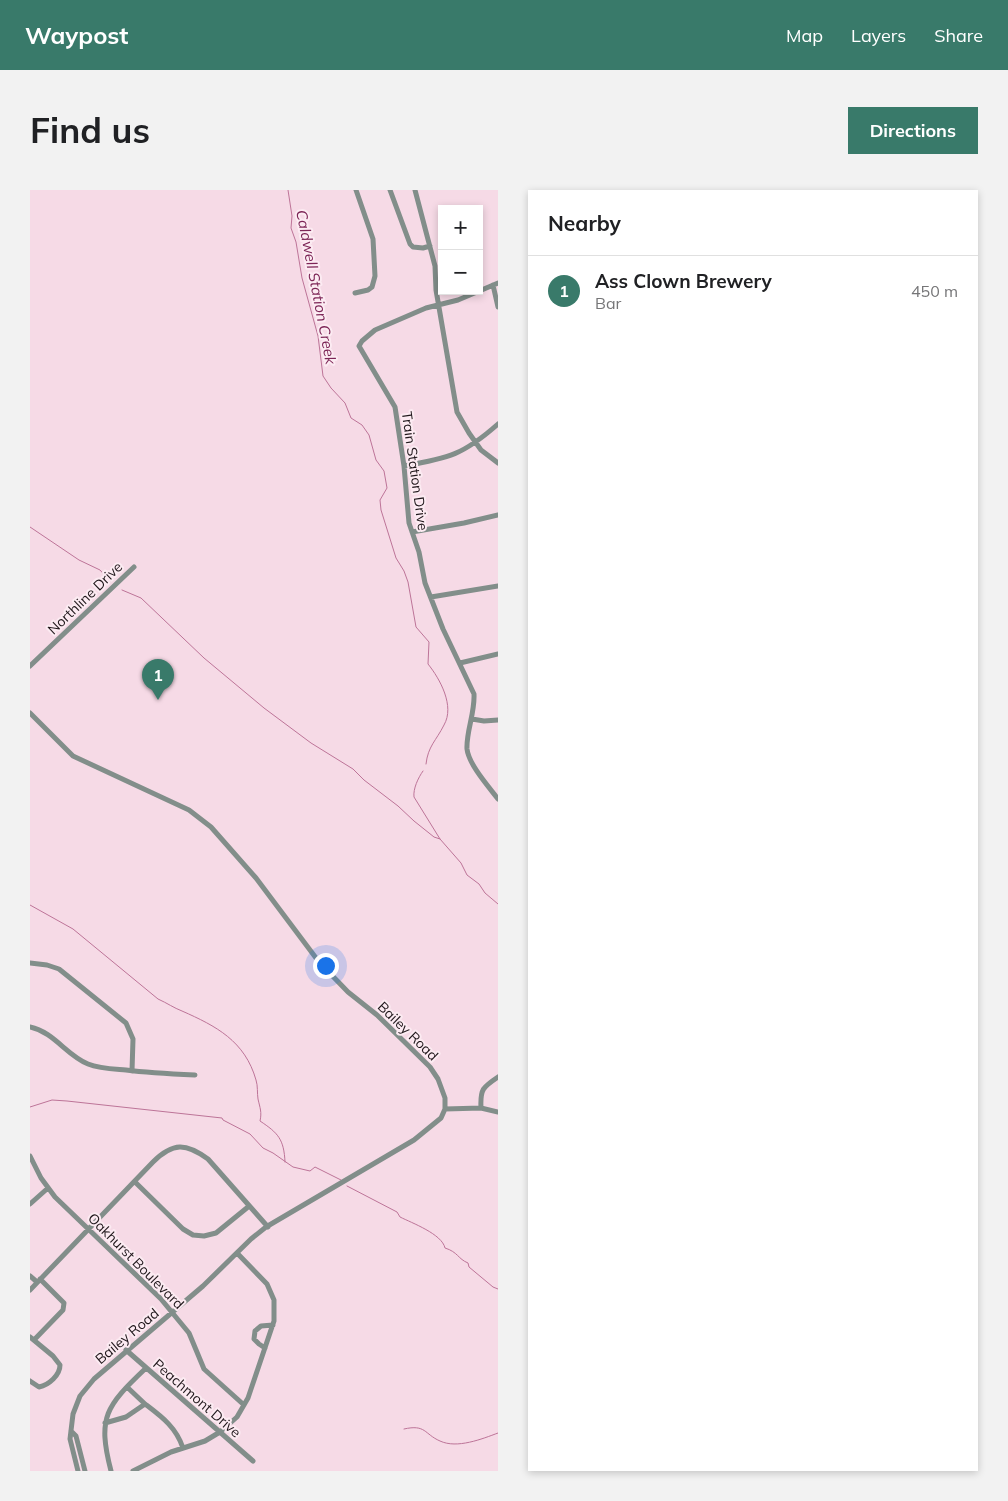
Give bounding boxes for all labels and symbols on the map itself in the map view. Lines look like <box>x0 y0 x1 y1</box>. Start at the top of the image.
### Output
water label: Caldwell Station Creek <box>292 208 341 367</box>
street label: Train Station Drive <box>398 410 432 532</box>
street label: Northline Drive <box>44 558 126 638</box>
pin: 1 <box>142 659 174 700</box>
your location <box>313 953 339 979</box>
street label: Bailey Road <box>374 998 442 1064</box>
street label: Oakhurst Boulevard <box>84 1209 188 1313</box>
street label: Bailey Road <box>92 1304 162 1368</box>
street label: Peachmont Drive <box>149 1355 245 1441</box>

